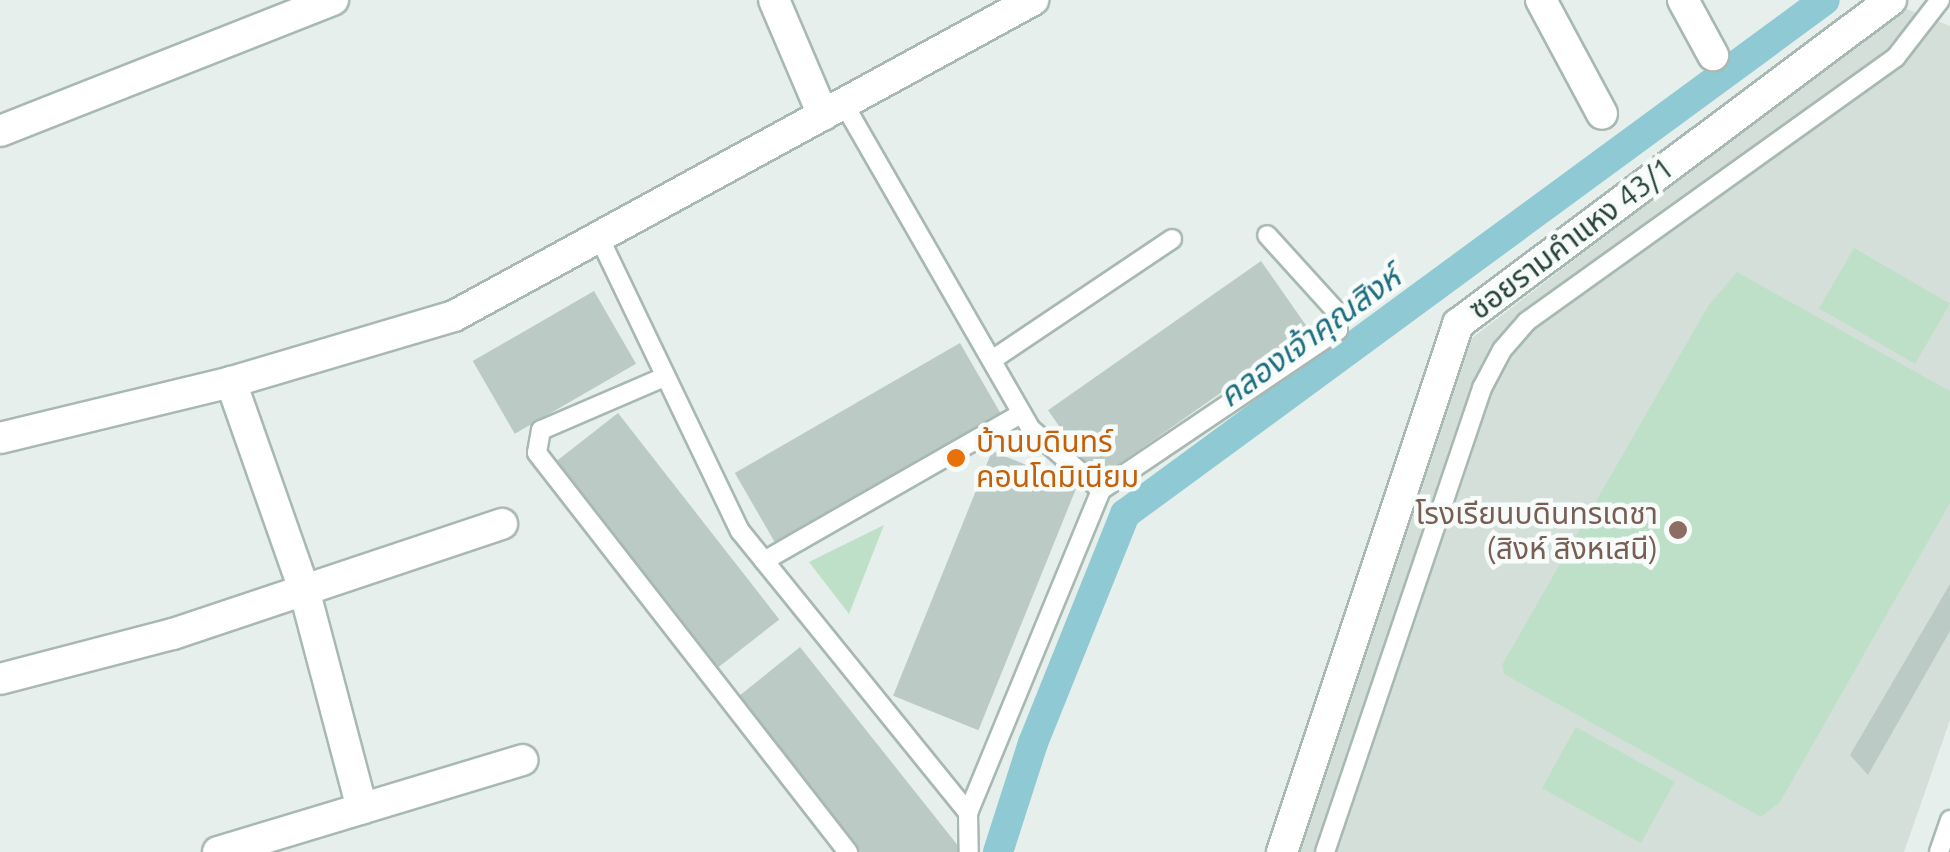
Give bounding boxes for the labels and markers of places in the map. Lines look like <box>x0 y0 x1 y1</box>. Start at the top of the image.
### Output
place label: บ้านบดินทร์ คอนโดมิเนียม <box>976 423 1139 494</box>
marker: บ้านบดินทร์ คอนโดมิเนียม <box>945 447 967 469</box>
place label: โรงเรียนบดินทรเดชา (สิงห์ สิงหเสนี) <box>1415 495 1658 566</box>
marker: โรงเรียนบดินทรเดชา (สิงห์ สิงหเสนี) <box>1667 519 1689 541</box>

